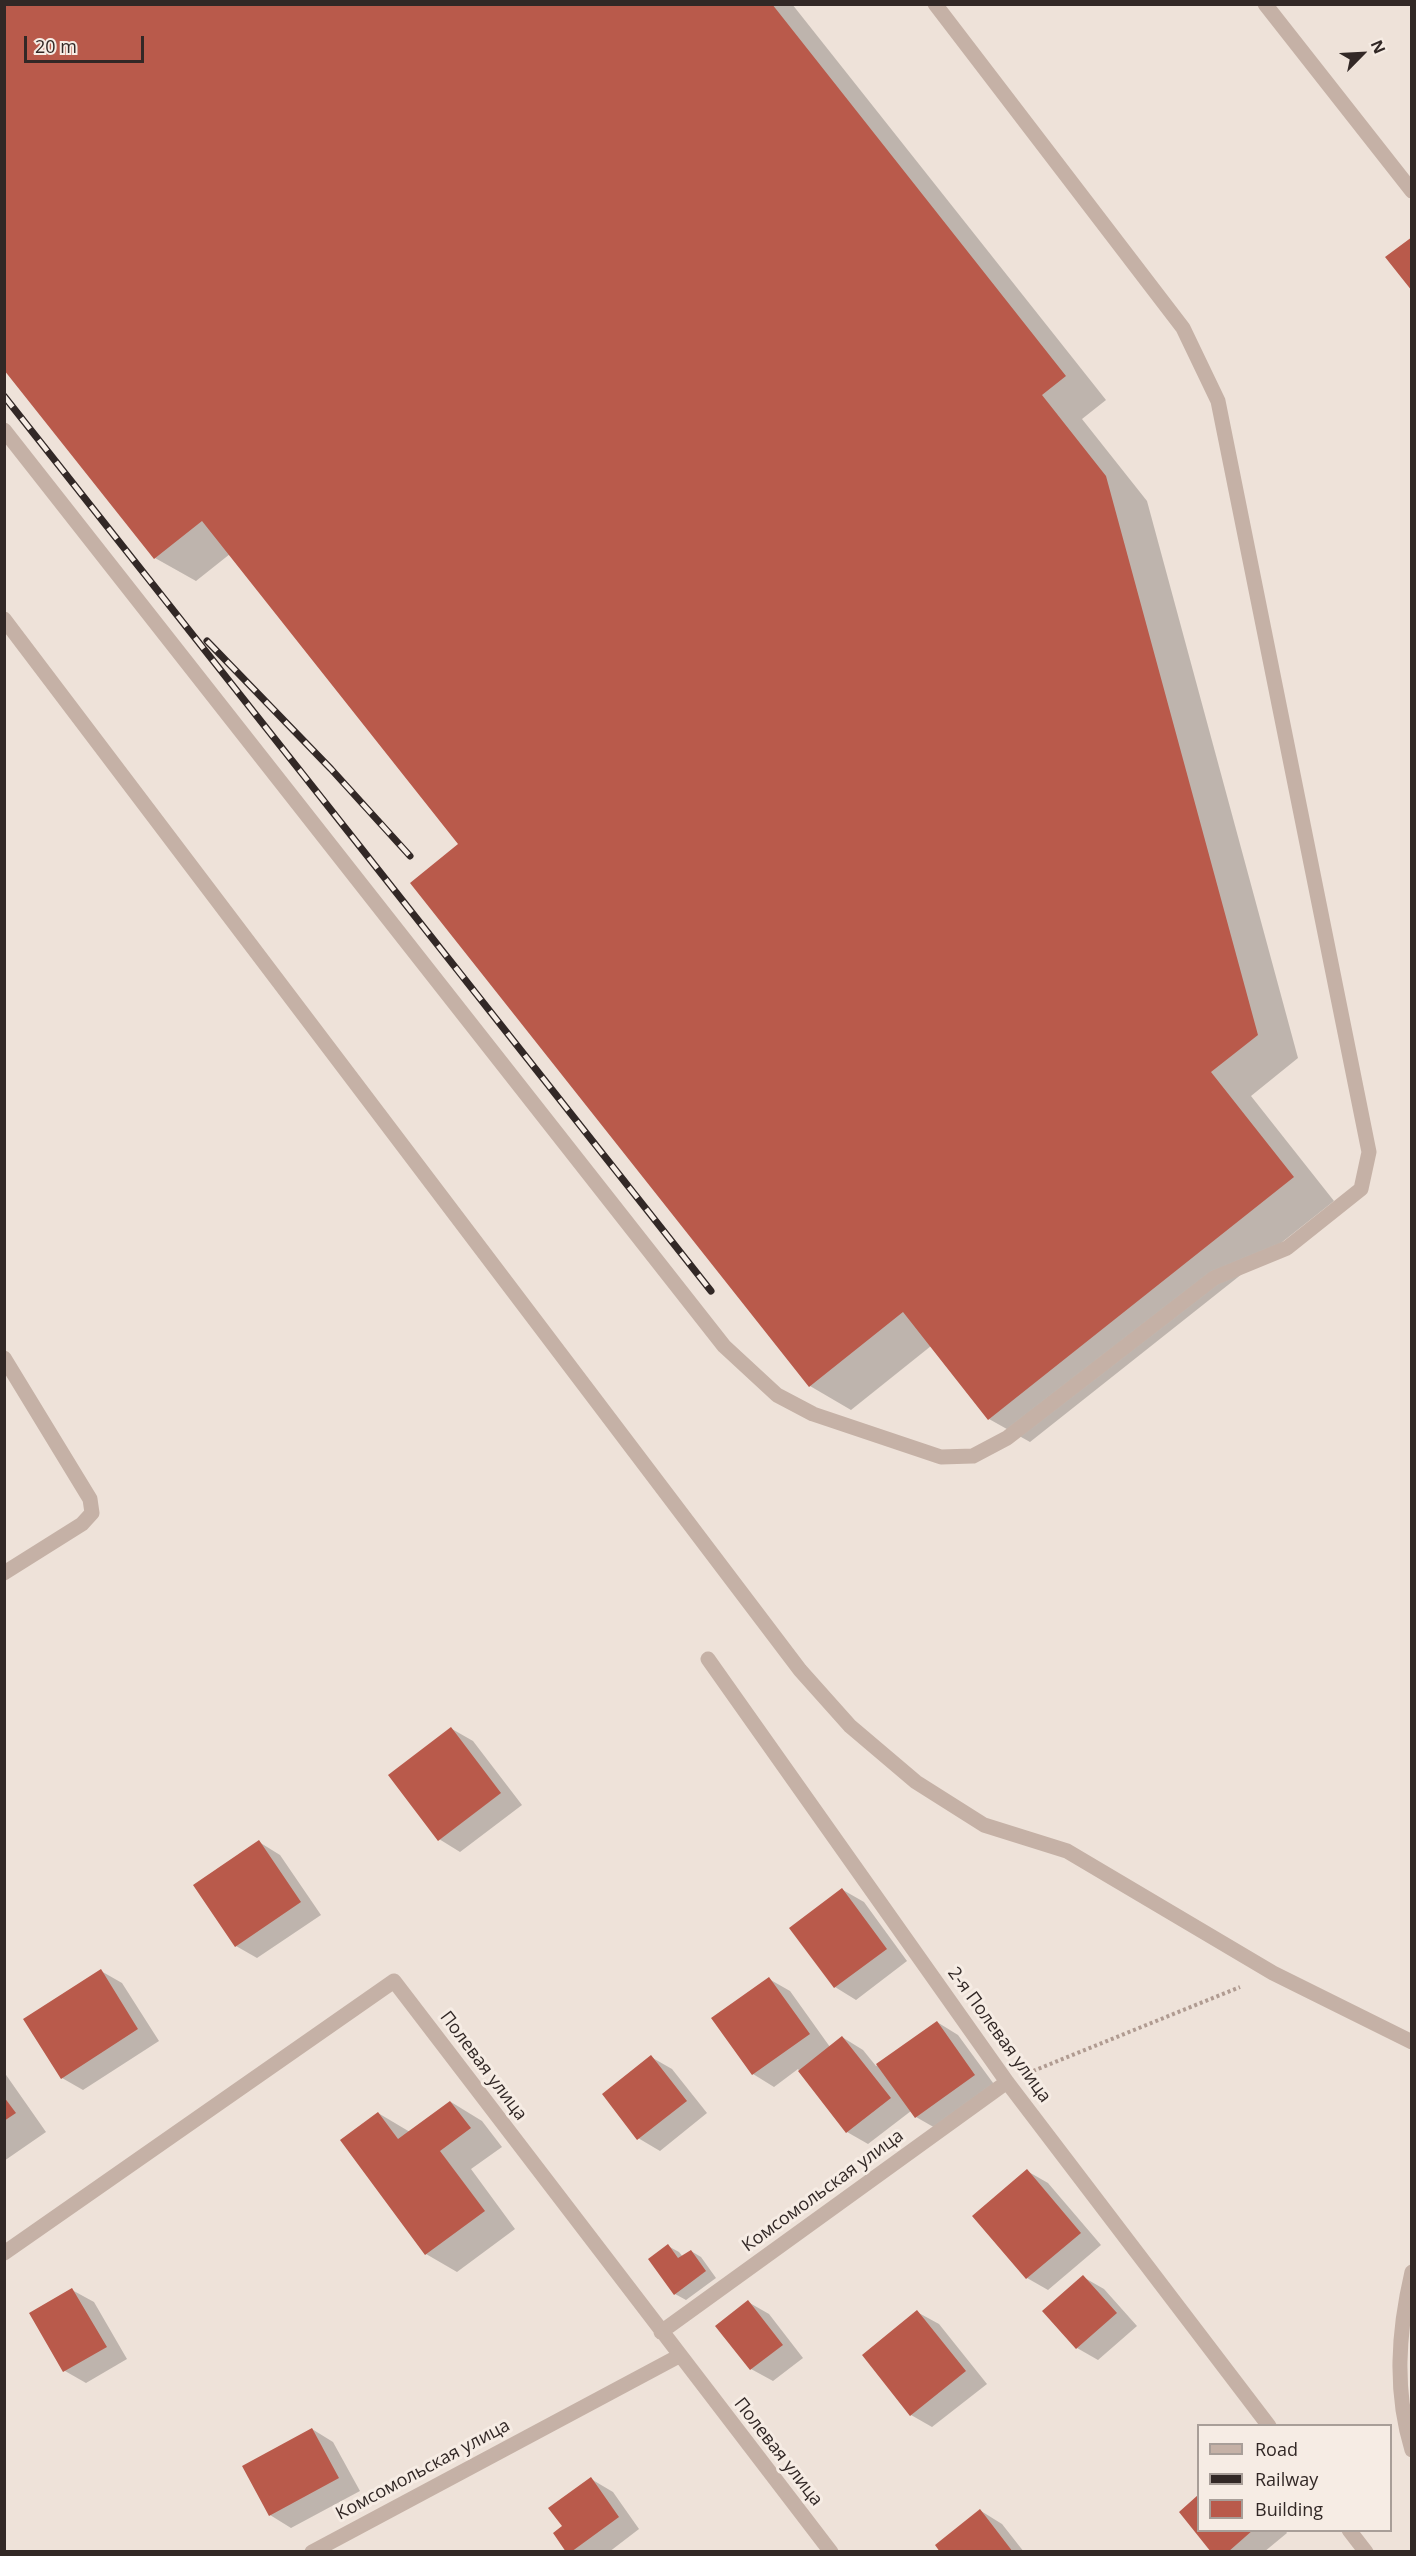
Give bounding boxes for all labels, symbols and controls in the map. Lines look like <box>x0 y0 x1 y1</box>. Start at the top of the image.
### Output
scale bar <box>27 24 147 62</box>
north arrow <box>1332 24 1392 84</box>
text: 20 m <box>35 34 77 58</box>
text: N <box>1366 36 1391 57</box>
street label: 2-я Полевая улица <box>943 1963 1055 2107</box>
street label: Полевая улица <box>435 2007 531 2125</box>
street label: Комсомольская улица <box>738 2125 908 2257</box>
street label: Полевая улица <box>729 2394 827 2510</box>
street label: Комсомольская улица <box>332 2415 514 2525</box>
legend <box>1197 2424 1392 2532</box>
text: Road <box>1255 2437 1298 2461</box>
text: Railway <box>1255 2467 1318 2491</box>
text: Building <box>1255 2497 1323 2521</box>

